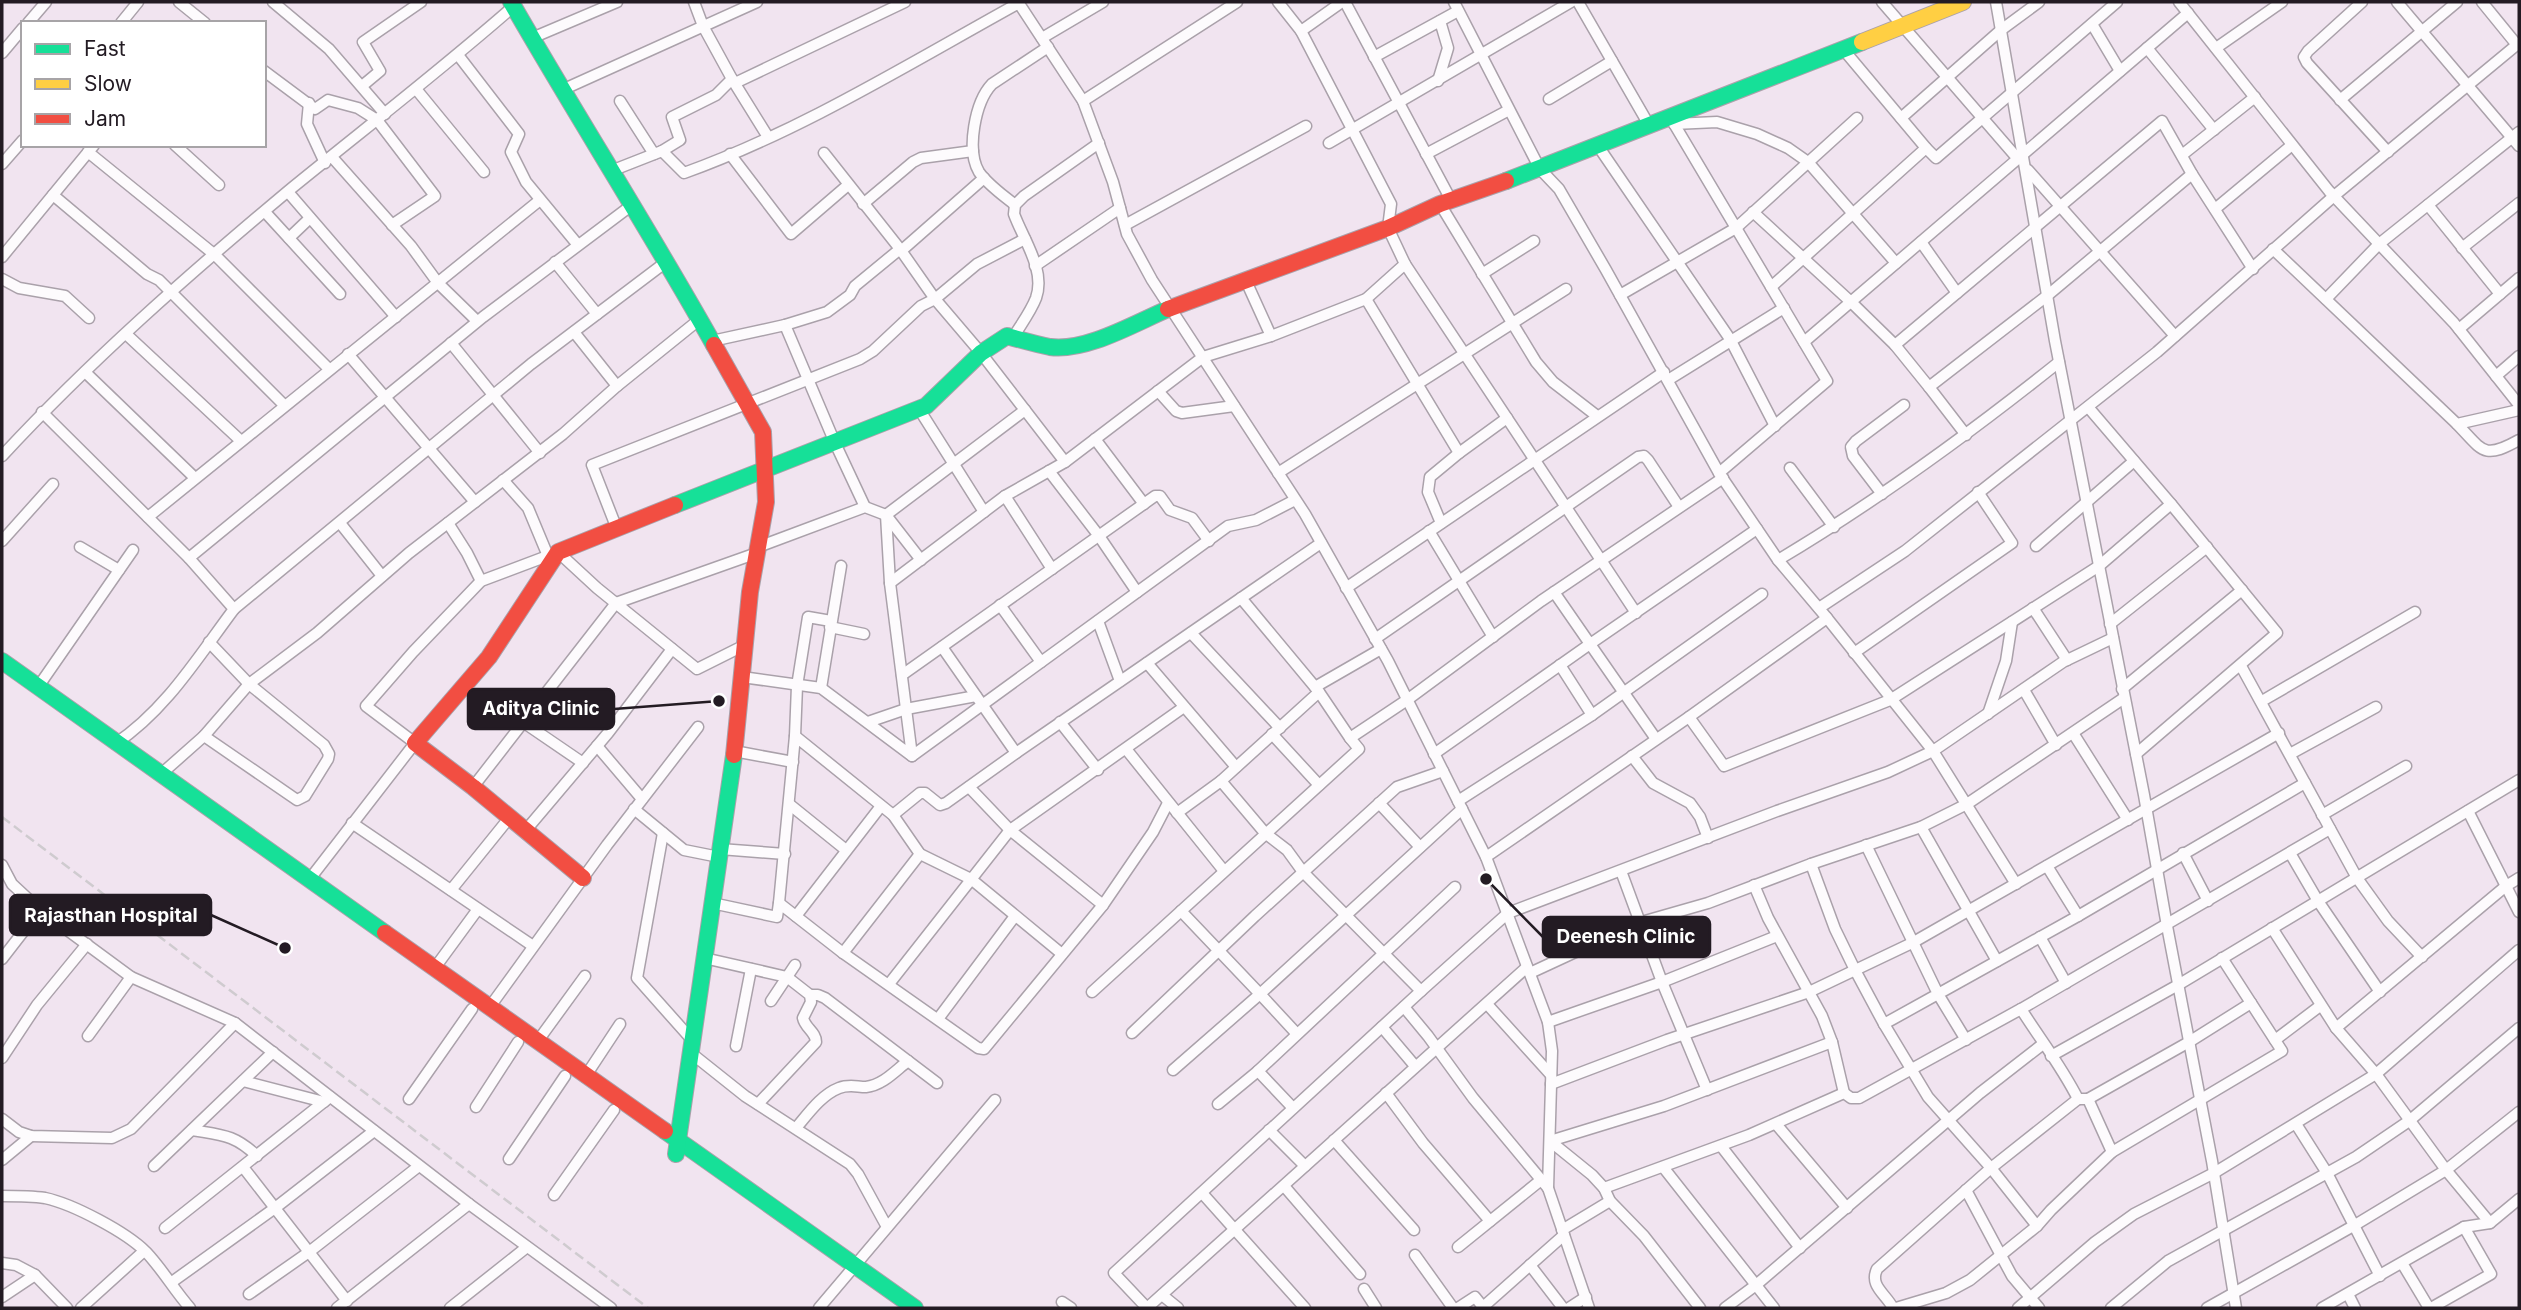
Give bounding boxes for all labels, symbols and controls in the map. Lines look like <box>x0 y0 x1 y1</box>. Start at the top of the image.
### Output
legend <box>21 21 266 147</box>
text: Fast <box>84 36 126 61</box>
text: Slow <box>84 71 132 96</box>
text: Jam <box>84 106 126 131</box>
callout: Aditya Clinic <box>468 689 614 729</box>
text: Aditya Clinic <box>482 697 600 720</box>
callout: Rajasthan Hospital <box>10 895 211 935</box>
text: Rajasthan Hospital <box>24 904 198 927</box>
callout: Deenesh Clinic <box>1543 917 1710 957</box>
text: Deenesh Clinic <box>1557 925 1695 948</box>

